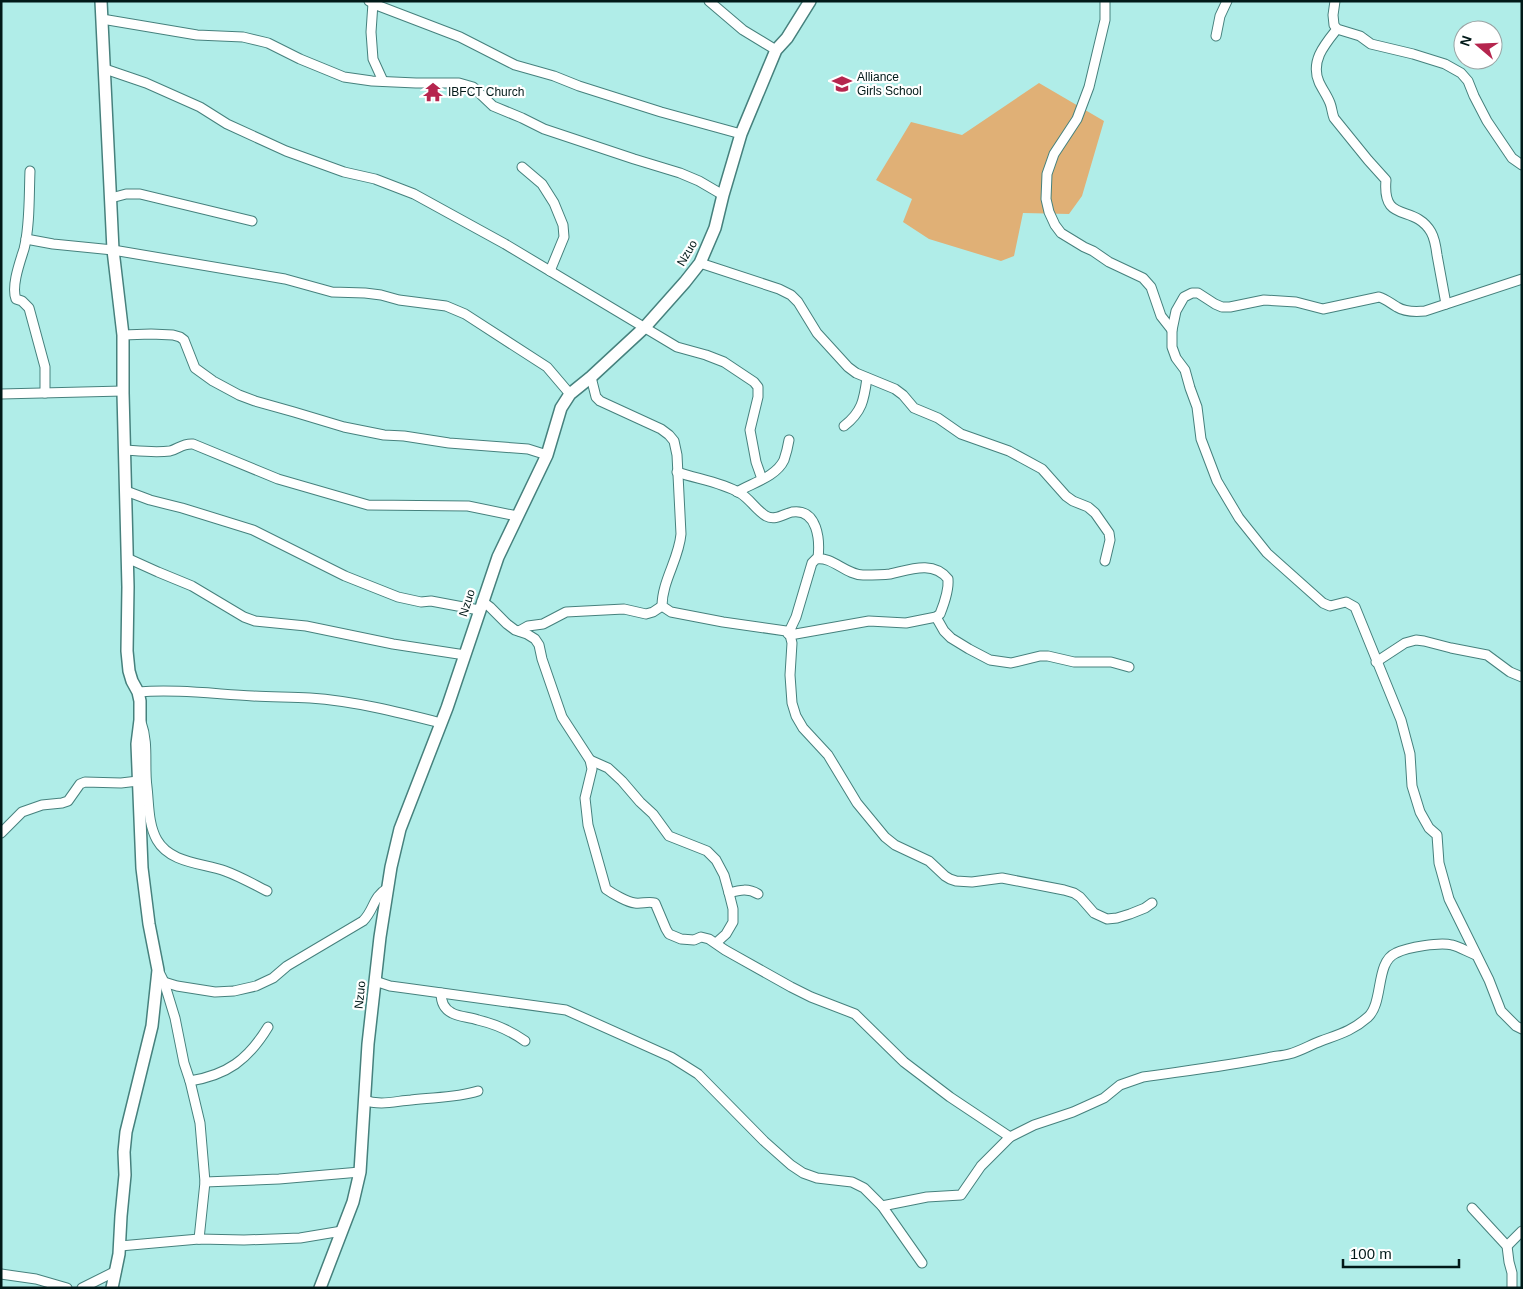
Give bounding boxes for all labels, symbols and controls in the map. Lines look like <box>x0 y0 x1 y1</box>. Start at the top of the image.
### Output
north arrow <box>1453 20 1503 70</box>
text: N <box>1456 33 1475 48</box>
place label: Alliance Girls School <box>857 70 922 98</box>
school or university icon: Alliance Girls School <box>831 73 853 95</box>
temple icon: IBFCT Church <box>422 81 444 103</box>
place label: IBFCT Church <box>448 85 524 99</box>
street label: Nzuo <box>674 237 700 269</box>
street label: Nzuo <box>456 587 478 618</box>
street label: Nzuo <box>352 980 368 1010</box>
scale bar <box>1343 1236 1459 1268</box>
text: 100 m <box>1350 1245 1392 1262</box>

